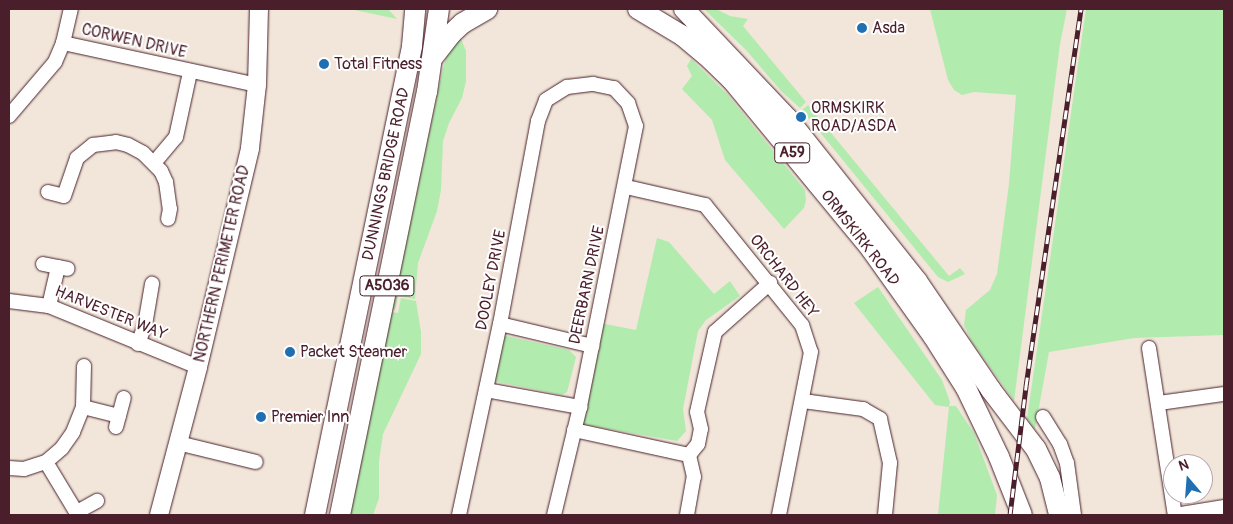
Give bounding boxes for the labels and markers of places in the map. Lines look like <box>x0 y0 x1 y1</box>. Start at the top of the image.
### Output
place label: Asda <box>872 18 905 38</box>
marker: Asda <box>856 22 868 34</box>
place label: Total Fitness <box>334 54 422 74</box>
marker: Total Fitness <box>318 58 330 70</box>
place label: ORMSKIRK ROAD/ASDA <box>811 98 897 136</box>
marker: ORMSKIRK ROAD/ASDA <box>795 111 807 123</box>
place label: Packet Steamer <box>300 342 407 362</box>
marker: Packet Steamer <box>284 346 296 358</box>
place label: Premier Inn <box>271 407 349 427</box>
marker: Premier Inn <box>255 411 267 423</box>

